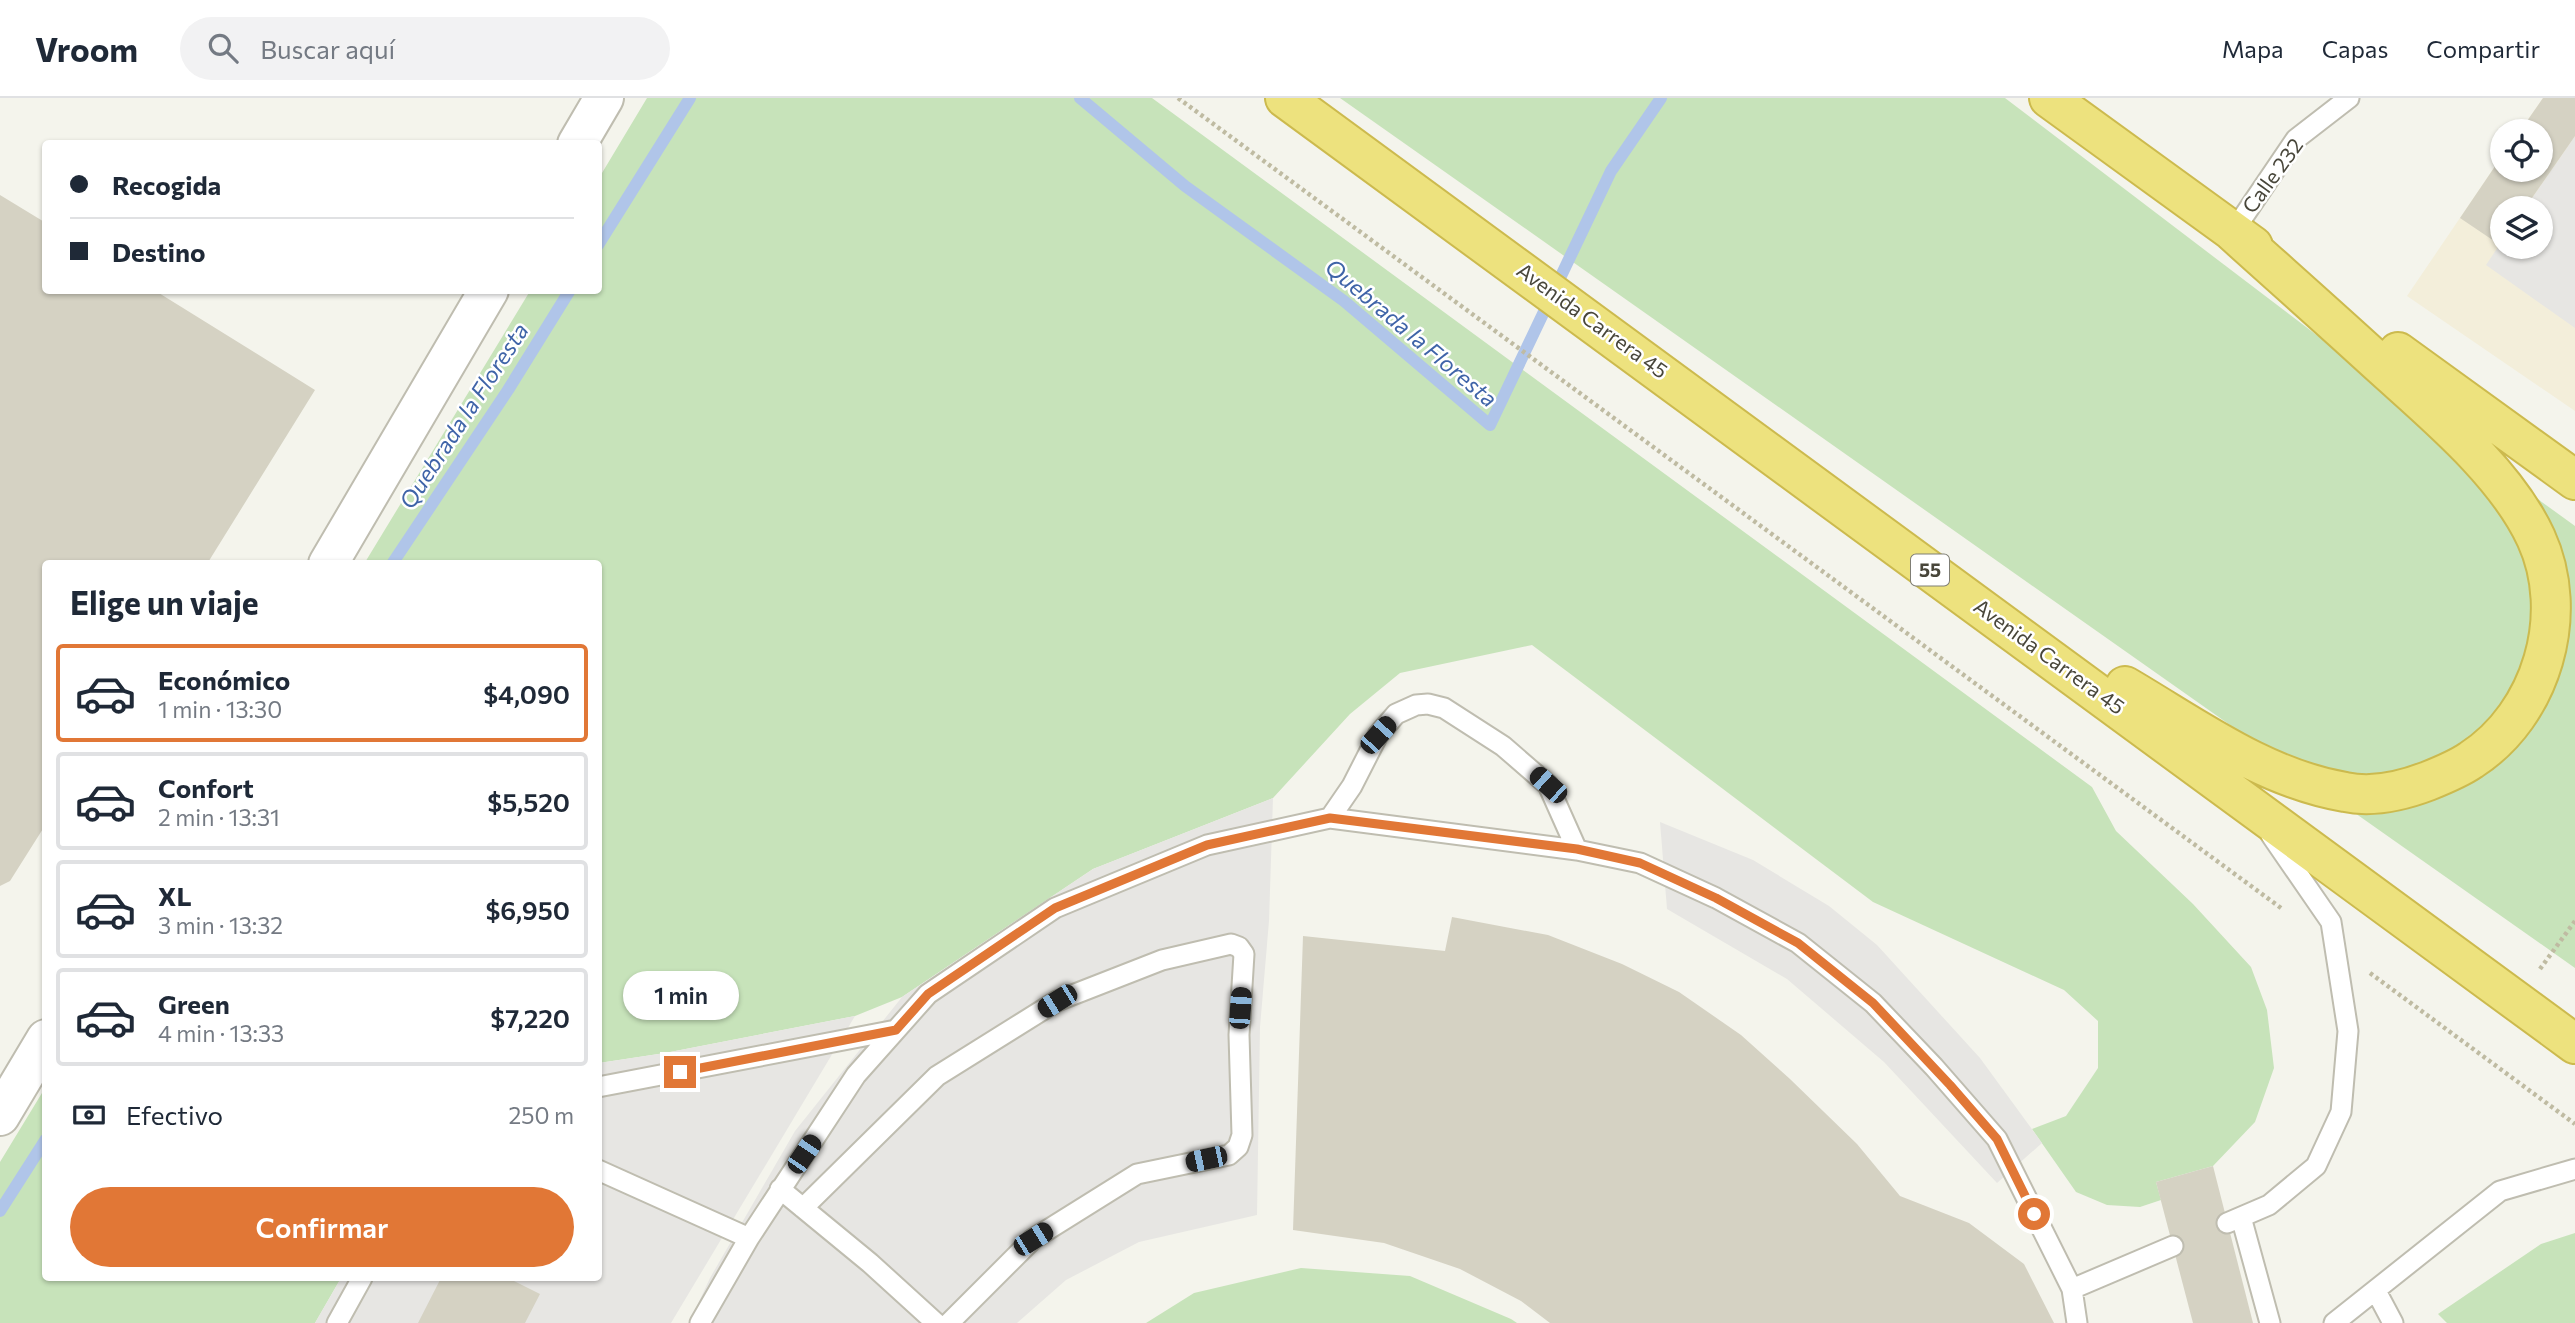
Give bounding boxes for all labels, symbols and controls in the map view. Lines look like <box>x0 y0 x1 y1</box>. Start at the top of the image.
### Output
search box <box>180 17 670 80</box>
text: Vroom <box>35 28 138 69</box>
icon: search <box>204 29 242 67</box>
text: Buscar aquí <box>260 33 395 64</box>
text: Mapa <box>2222 34 2284 63</box>
text: Capas <box>2322 34 2388 63</box>
text: Compartir <box>2426 34 2540 63</box>
map controls <box>2490 119 2553 259</box>
button: locate <box>2490 119 2553 182</box>
street label: Calle 232 <box>2236 133 2307 217</box>
text: Recogida <box>112 169 221 200</box>
button: layers <box>2490 196 2553 259</box>
text: Destino <box>112 236 206 267</box>
water label: Quebrada la Floresta <box>1320 252 1503 412</box>
street label: Avenida Carrera 45 <box>1513 257 1673 383</box>
water label: Quebrada la Floresta <box>393 317 534 514</box>
road number: 55 <box>1911 555 1949 586</box>
text: Elige un viaje <box>70 582 259 622</box>
street label: Avenida Carrera 45 <box>1970 593 2130 719</box>
icon: car <box>74 662 137 725</box>
text: Económico <box>158 664 290 695</box>
text: $4,090 <box>483 678 570 709</box>
text: 1 min · 13:30 <box>158 695 282 723</box>
car <box>1357 712 1400 758</box>
car <box>1526 763 1571 807</box>
icon: car <box>74 770 137 833</box>
text: Confort <box>158 772 254 803</box>
text: $5,520 <box>487 786 570 817</box>
text: 2 min · 13:31 <box>158 803 280 831</box>
icon: car <box>74 878 137 941</box>
text: XL <box>158 880 192 911</box>
text: $6,950 <box>485 894 570 925</box>
text: 3 min · 13:32 <box>158 911 283 939</box>
callout: 1 min <box>622 970 738 1020</box>
text: 1 min <box>654 981 708 1009</box>
car <box>1034 981 1081 1021</box>
icon: car <box>74 986 137 1049</box>
car <box>1229 986 1252 1030</box>
text: Green <box>158 988 230 1019</box>
text: $7,220 <box>490 1002 570 1033</box>
text: 4 min · 13:33 <box>158 1019 284 1047</box>
route end <box>664 1056 696 1088</box>
icon: cash <box>70 1096 108 1134</box>
text: Efectivo <box>126 1099 223 1130</box>
text: 250 m <box>509 1101 574 1129</box>
car <box>784 1131 825 1177</box>
car <box>1184 1144 1229 1174</box>
button: Confirmar <box>70 1187 574 1267</box>
route start <box>2018 1198 2050 1230</box>
car <box>1010 1219 1057 1259</box>

